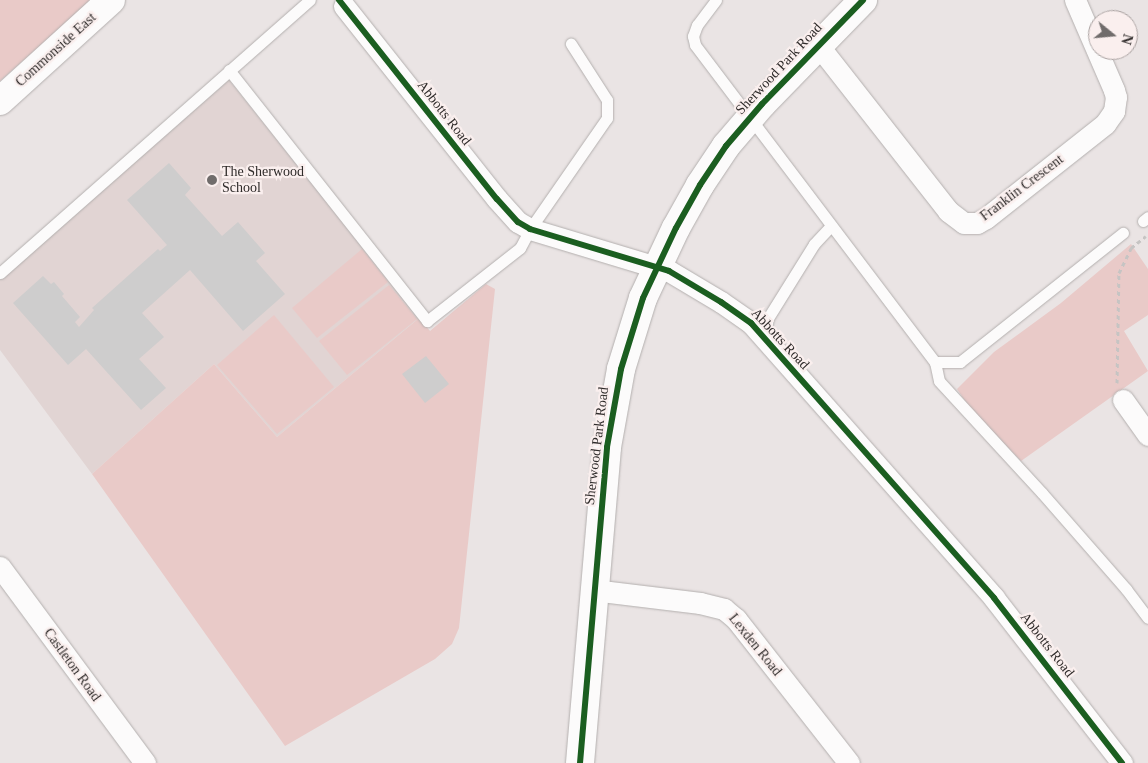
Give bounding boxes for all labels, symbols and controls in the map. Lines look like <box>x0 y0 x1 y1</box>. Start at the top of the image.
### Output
street label: Commonside East <box>12 10 100 90</box>
north arrow <box>1088 10 1138 60</box>
street label: Sherwood Park Road <box>732 20 826 118</box>
text: N <box>1118 32 1136 46</box>
street label: Abbotts Road <box>414 77 474 149</box>
street label: Franklin Crescent <box>977 151 1067 225</box>
place label: The Sherwood School <box>222 164 304 196</box>
marker: The Sherwood School <box>206 174 218 186</box>
street label: Abbotts Road <box>747 305 813 373</box>
street label: Sherwood Park Road <box>581 386 613 506</box>
street label: Abbotts Road <box>1017 609 1077 681</box>
street label: Lexden Road <box>725 611 785 679</box>
street label: Castleton Road <box>40 625 104 705</box>

